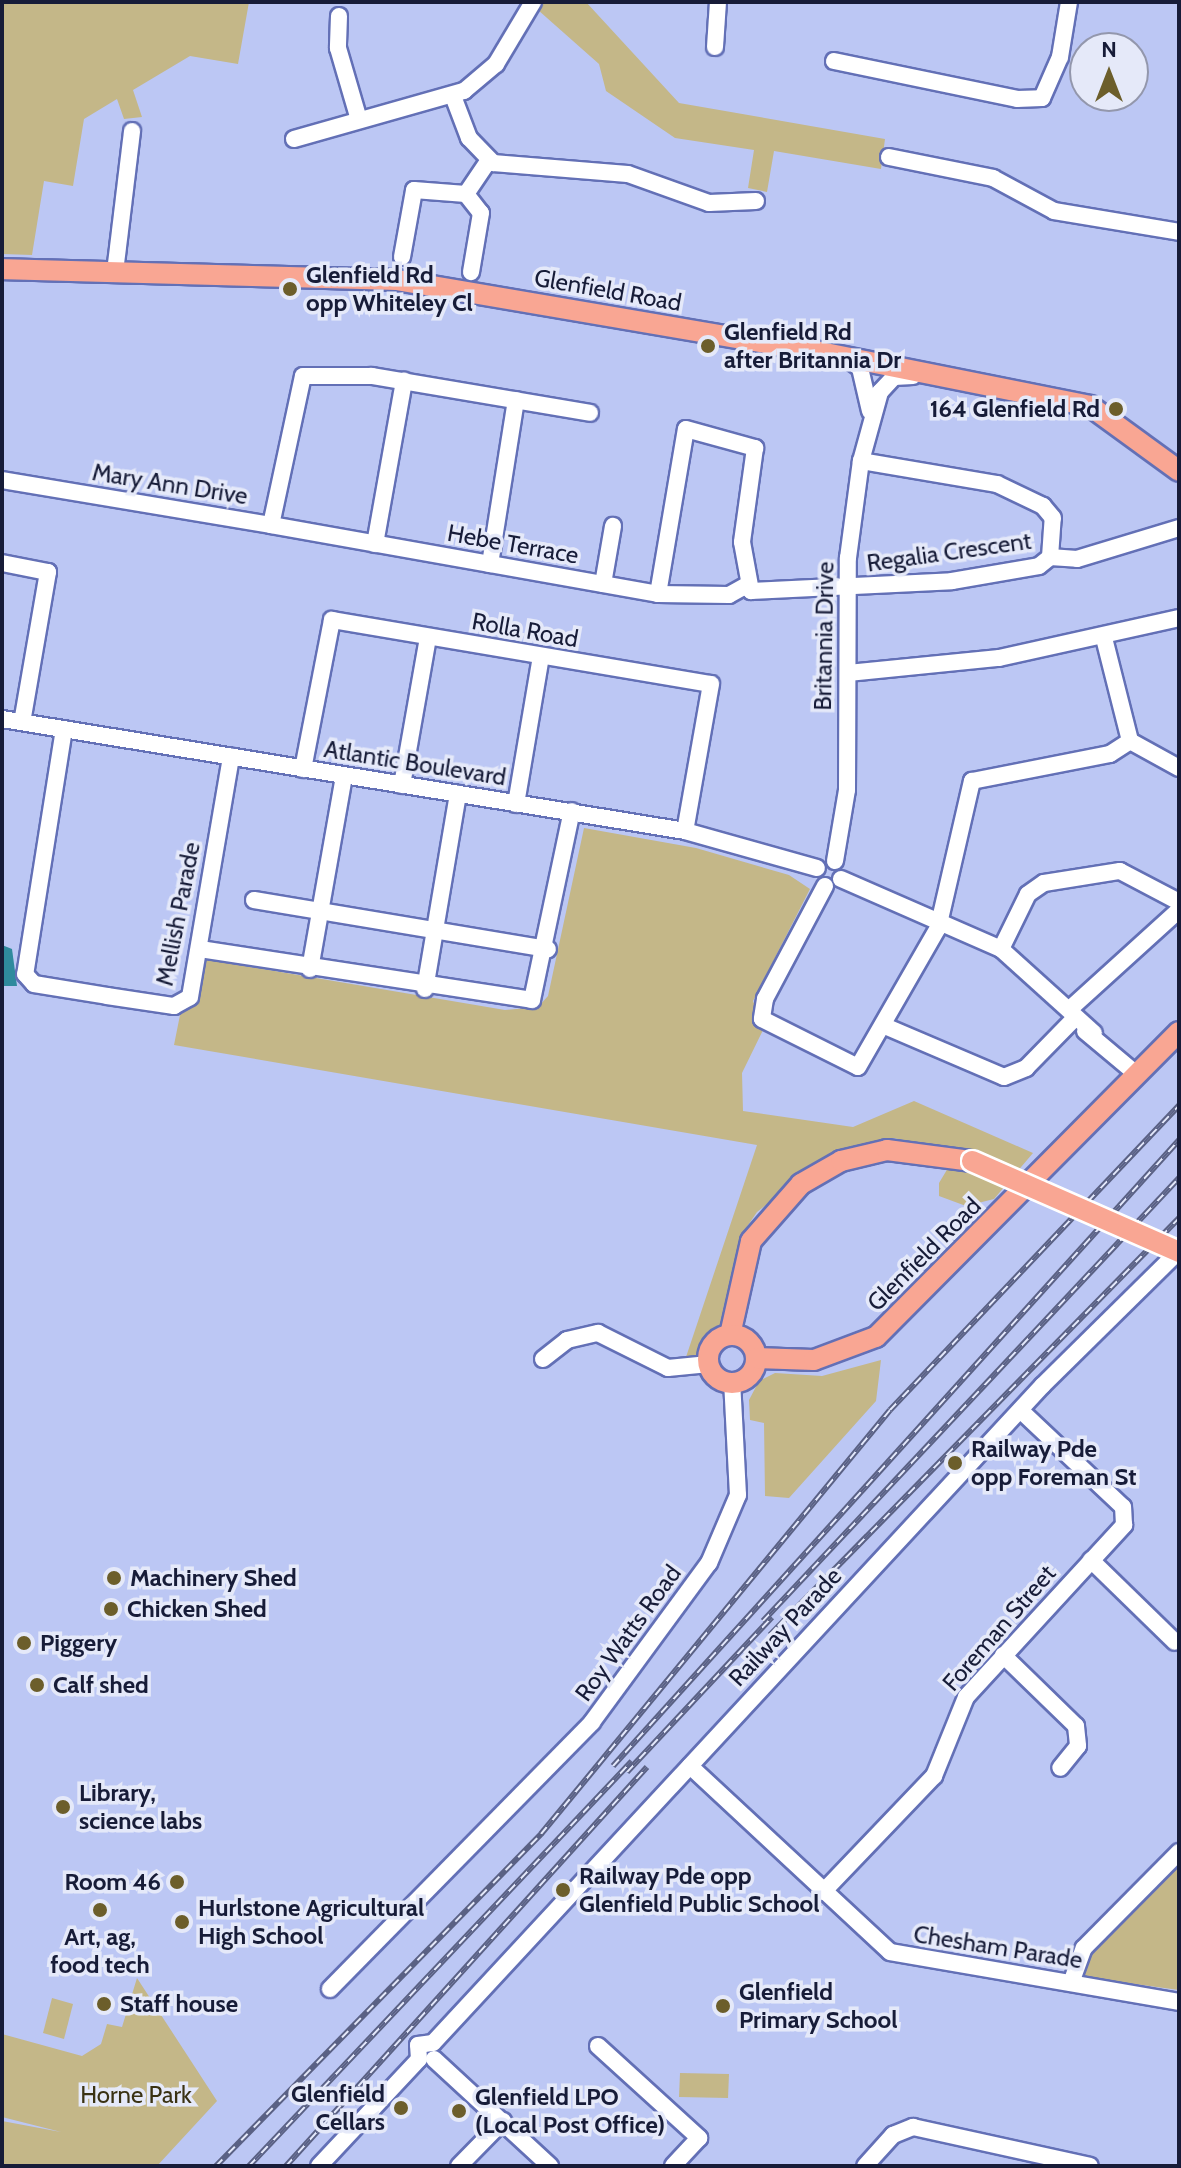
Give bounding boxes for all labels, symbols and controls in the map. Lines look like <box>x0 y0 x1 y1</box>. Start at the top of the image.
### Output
north arrow <box>1069 32 1149 112</box>
text: N <box>1101 36 1117 63</box>
place label: Glenfield Rd opp Whiteley Cl <box>306 261 473 317</box>
street label: Glenfield Road <box>532 263 684 317</box>
marker: Glenfield Rd opp Whiteley Cl <box>281 280 299 298</box>
place label: Glenfield Rd after Britannia Dr <box>724 318 901 374</box>
marker: Glenfield Rd after Britannia Dr <box>699 337 717 355</box>
place label: 164 Glenfield Rd <box>930 395 1100 423</box>
marker: 164 Glenfield Rd <box>1107 400 1125 418</box>
street label: Mary Ann Drive <box>90 458 250 510</box>
street label: Hebe Terrace <box>445 518 581 570</box>
street label: Regalia Crescent <box>865 526 1033 578</box>
street label: Britannia Drive <box>808 561 840 711</box>
street label: Rolla Road <box>470 606 580 654</box>
street label: Atlantic Boulevard <box>322 734 508 792</box>
street label: Mellish Parade <box>150 840 206 988</box>
street label: Glenfield Road <box>861 1191 987 1317</box>
place label: Railway Pde opp Foreman St <box>971 1435 1136 1491</box>
marker: Railway Pde opp Foreman St <box>946 1454 964 1472</box>
street label: Roy Watts Road <box>569 1559 687 1707</box>
street label: Foreman Street <box>937 1559 1061 1697</box>
street label: Railway Parade <box>723 1562 847 1692</box>
place label: Machinery Shed <box>130 1564 297 1592</box>
marker: Machinery Shed <box>105 1569 123 1587</box>
place label: Chicken Shed <box>127 1595 267 1623</box>
marker: Chicken Shed <box>102 1600 120 1618</box>
place label: Piggery <box>40 1629 117 1657</box>
marker: Piggery <box>15 1634 33 1652</box>
place label: Calf shed <box>53 1671 149 1699</box>
marker: Calf shed <box>28 1676 46 1694</box>
place label: Library, science labs <box>79 1779 202 1835</box>
marker: Library, science labs <box>54 1798 72 1816</box>
place label: Railway Pde opp Glenfield Public School <box>579 1862 820 1918</box>
place label: Room 46 <box>64 1868 161 1896</box>
marker: Room 46 <box>168 1873 186 1891</box>
marker: Railway Pde opp Glenfield Public School <box>554 1881 572 1899</box>
place label: Hurlstone Agricultural High School <box>198 1894 424 1950</box>
marker: Art, ag, food tech <box>91 1901 109 1919</box>
marker: Hurlstone Agricultural High School <box>173 1913 191 1931</box>
street label: Chesham Parade <box>912 1919 1084 1975</box>
place label: Art, ag, food tech <box>50 1923 150 1979</box>
place label: Glenfield Primary School <box>739 1978 898 2034</box>
place label: Staff house <box>120 1990 238 2018</box>
marker: Staff house <box>95 1995 113 2013</box>
marker: Glenfield Primary School <box>714 1997 732 2015</box>
place label: Glenfield Cellars <box>291 2080 385 2136</box>
park label: Horne Park <box>80 2081 192 2109</box>
place label: Glenfield LPO (Local Post Office) <box>475 2083 665 2139</box>
marker: Glenfield Cellars <box>392 2099 410 2117</box>
marker: Glenfield LPO (Local Post Office) <box>450 2102 468 2120</box>

